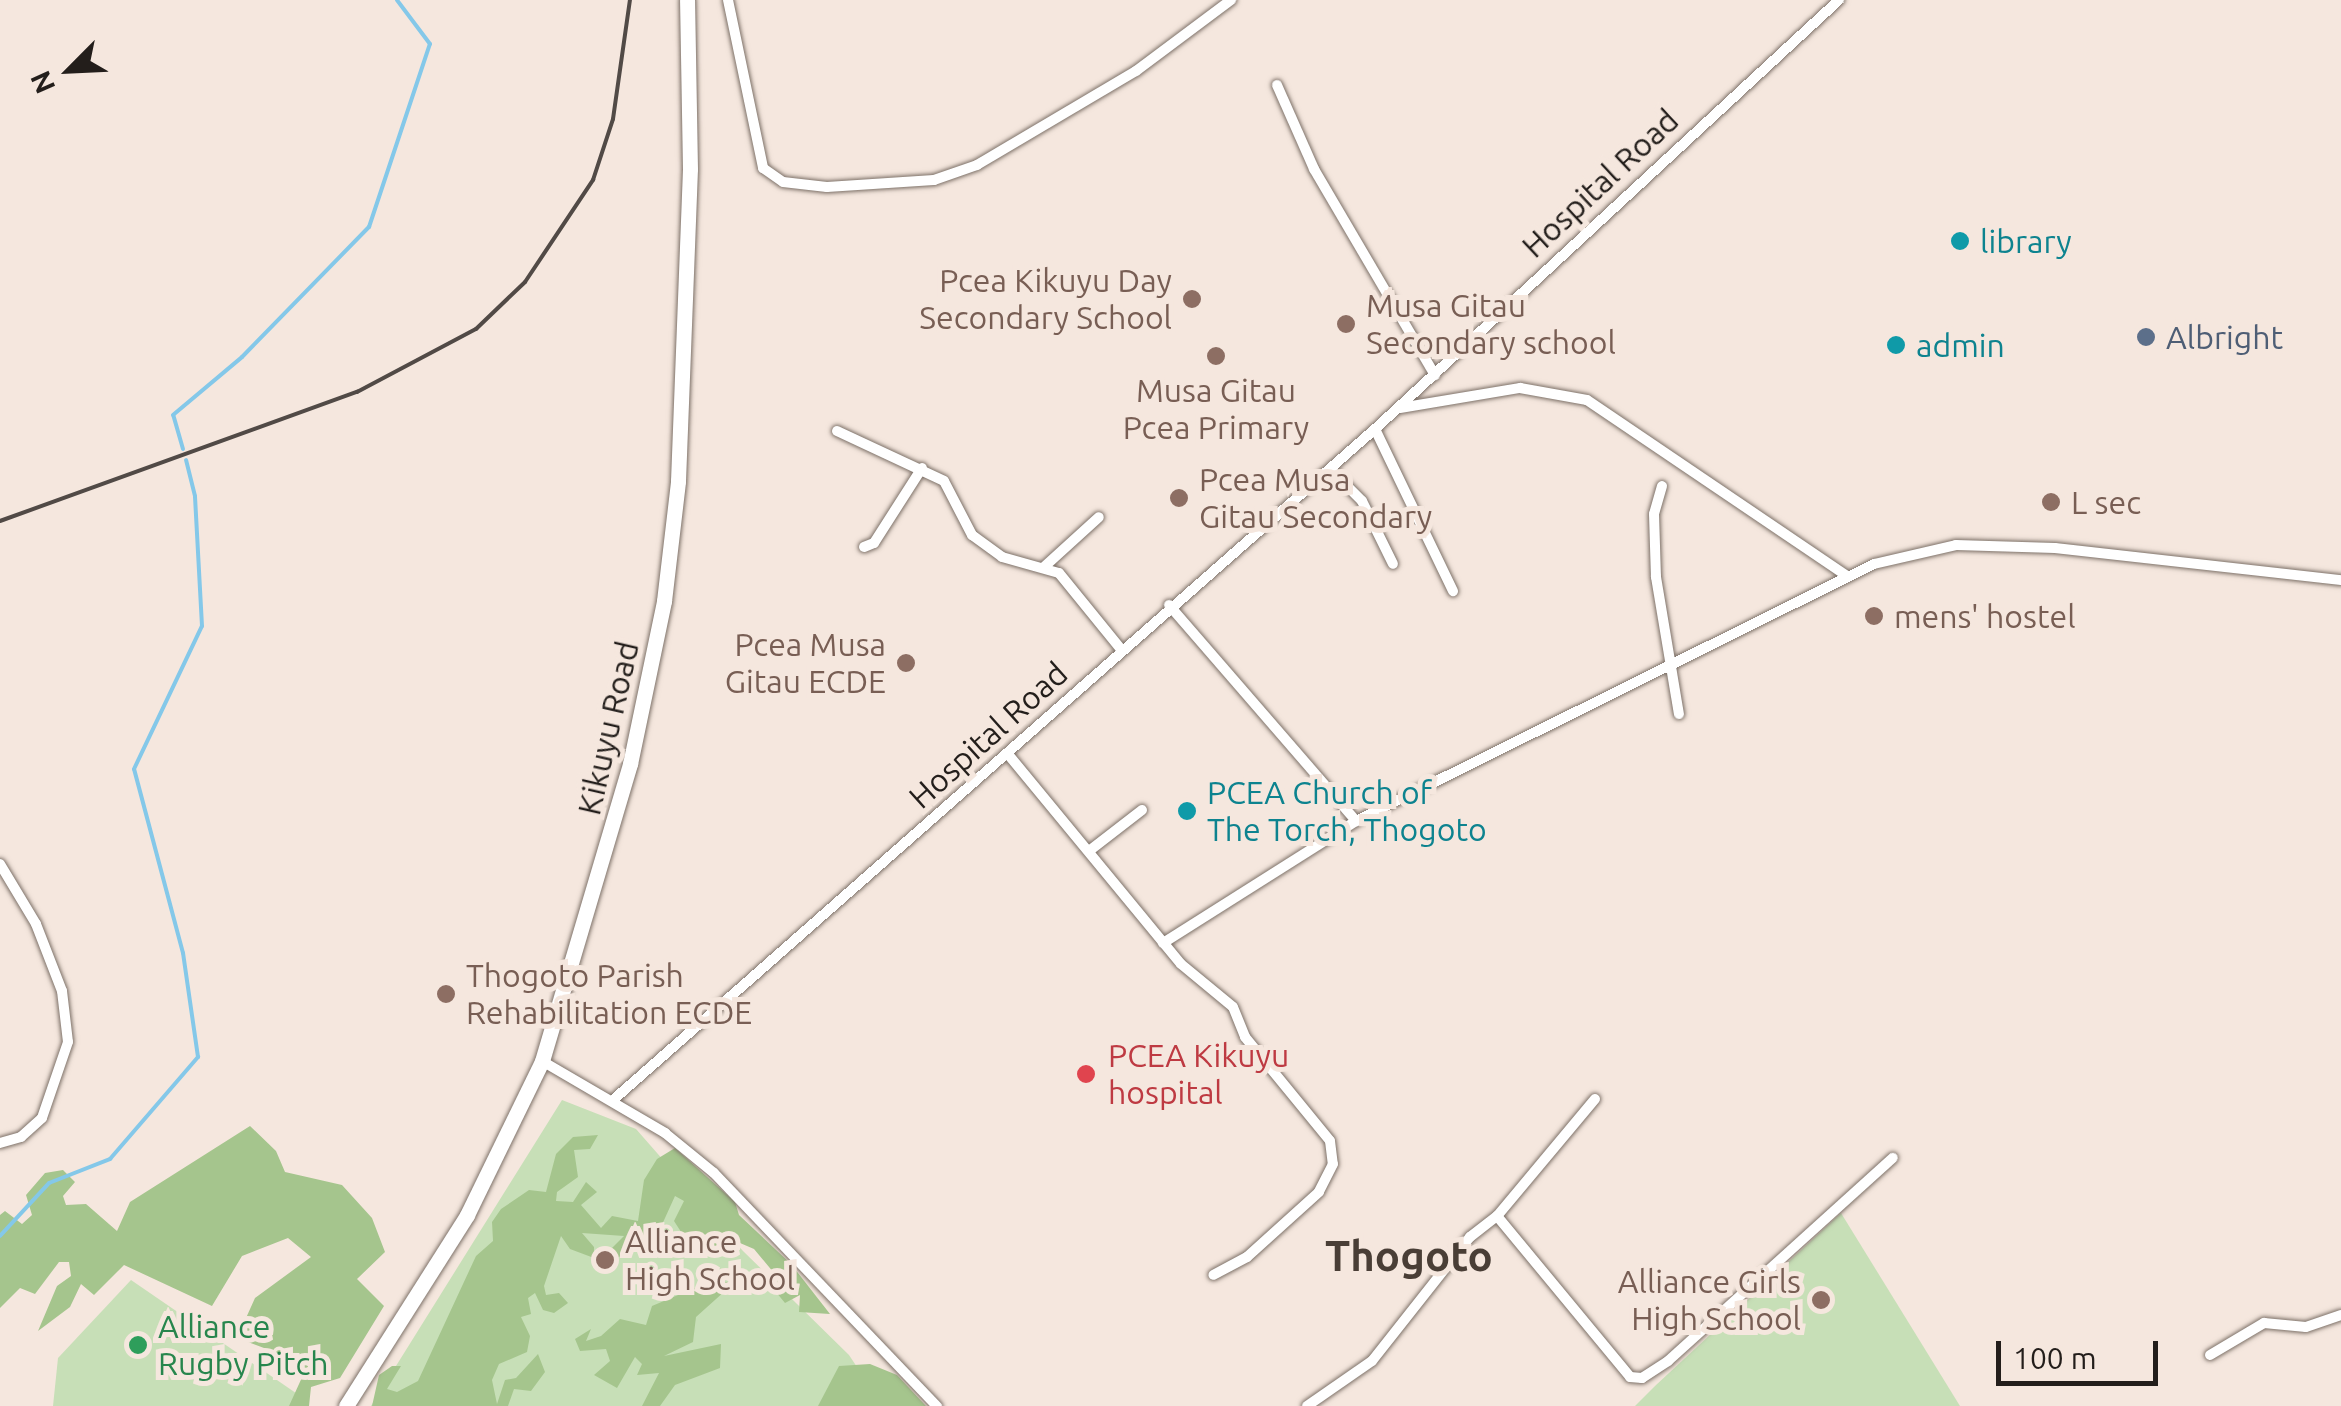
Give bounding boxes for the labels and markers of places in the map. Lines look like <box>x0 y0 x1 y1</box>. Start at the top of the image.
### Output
place label: library <box>1980 222 2072 260</box>
marker: library <box>1949 230 1971 252</box>
place label: Pcea Kikuyu Day Secondary School <box>919 262 1172 337</box>
place label: Musa Gitau Secondary school <box>1366 287 1616 362</box>
marker: Pcea Kikuyu Day Secondary School <box>1181 288 1203 310</box>
marker: Musa Gitau Secondary school <box>1335 313 1357 335</box>
place label: Albright <box>2166 318 2283 356</box>
place label: admin <box>1916 326 2005 364</box>
marker: Albright <box>2135 326 2157 348</box>
marker: admin <box>1885 334 1907 356</box>
marker: Musa Gitau Pcea Primary <box>1205 345 1227 367</box>
place label: Musa Gitau Pcea Primary <box>1123 372 1309 447</box>
place label: Pcea Musa Gitau Secondary <box>1199 461 1432 536</box>
place label: L sec <box>2071 483 2141 521</box>
marker: Pcea Musa Gitau Secondary <box>1168 487 1190 509</box>
marker: L sec <box>2040 491 2062 513</box>
place label: mens' hostel <box>1894 597 2076 635</box>
marker: mens' hostel <box>1863 605 1885 627</box>
place label: Pcea Musa Gitau ECDE <box>725 626 886 701</box>
marker: Pcea Musa Gitau ECDE <box>895 652 917 674</box>
place label: PCEA Church of The Torch, Thogoto <box>1207 774 1487 849</box>
marker: PCEA Church of The Torch, Thogoto <box>1176 800 1198 822</box>
place label: Thogoto Parish Rehabilitation ECDE <box>466 957 752 1032</box>
marker: Thogoto Parish Rehabilitation ECDE <box>435 983 457 1005</box>
place label: PCEA Kikuyu hospital <box>1108 1037 1289 1112</box>
marker: PCEA Kikuyu hospital <box>1073 1061 1099 1087</box>
place label: Alliance High School <box>625 1223 795 1298</box>
marker: Alliance High School <box>594 1249 616 1271</box>
place label: Alliance Girls High School <box>1618 1263 1801 1338</box>
marker: Alliance Girls High School <box>1810 1289 1832 1311</box>
place label: Alliance Rugby Pitch <box>158 1308 329 1383</box>
marker: Alliance Rugby Pitch <box>127 1334 149 1356</box>

